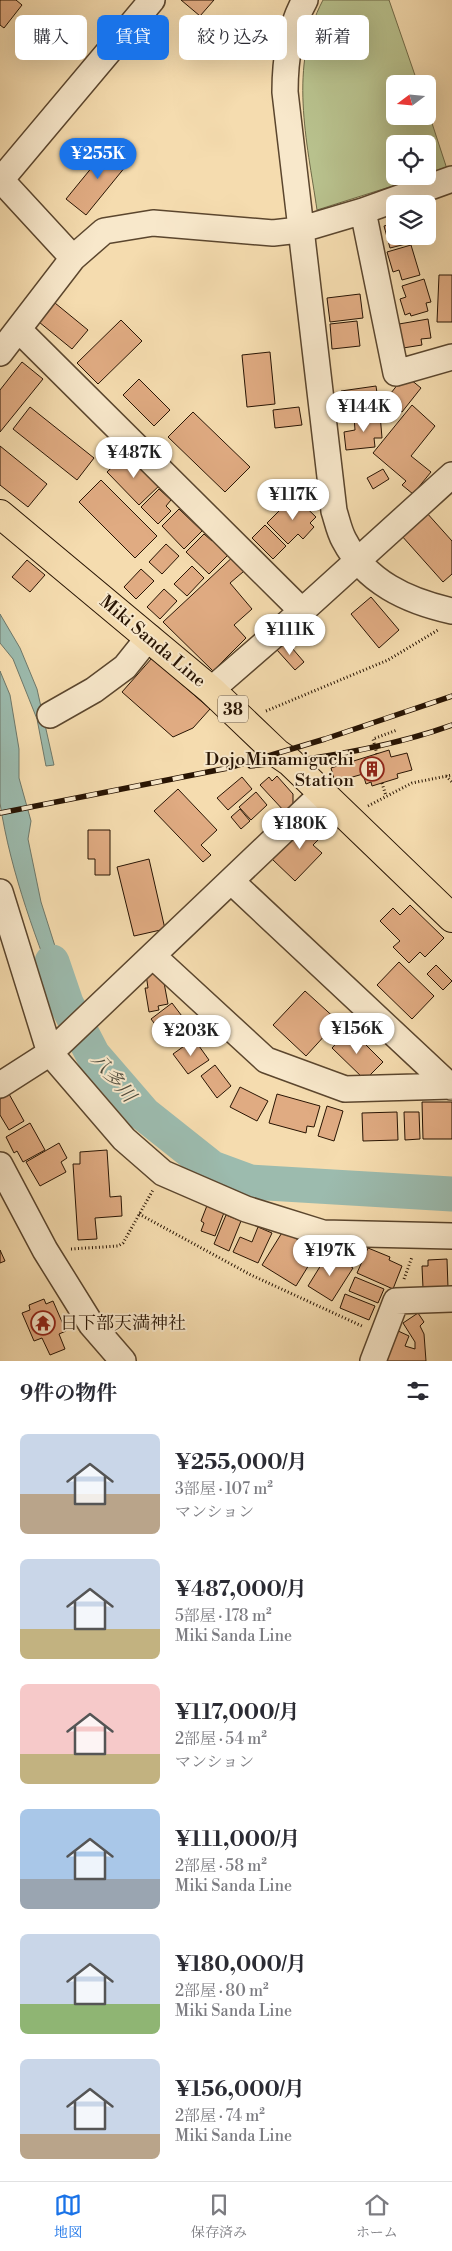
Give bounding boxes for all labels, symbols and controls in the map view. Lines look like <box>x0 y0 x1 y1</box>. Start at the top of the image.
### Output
chip: 購入 <box>15 15 87 60</box>
chip: 賃貸 <box>97 15 169 60</box>
chip: 絞り込み <box>179 15 287 60</box>
chip: 新着 <box>297 15 369 60</box>
north arrow <box>386 75 436 125</box>
map controls <box>386 75 436 245</box>
button: locate <box>386 135 436 185</box>
pin: ¥255K <box>63 138 133 180</box>
text: ¥255K <box>70 144 126 164</box>
button: layers <box>386 195 436 245</box>
pin: ¥144K <box>329 390 399 433</box>
text: ¥144K <box>337 397 391 417</box>
pin: ¥487K <box>99 436 169 479</box>
text: ¥487K <box>106 443 162 463</box>
pin: ¥117K <box>258 478 328 521</box>
text: ¥117K <box>268 485 318 505</box>
street label: Miki Sanda Line <box>95 590 211 693</box>
pin: ¥111K <box>255 614 325 656</box>
text: ¥111K <box>265 620 315 640</box>
road number: 38 <box>218 696 248 722</box>
place label: DojoMinamiguchi Station <box>205 748 354 792</box>
building icon: DojoMinamiguchi Station <box>359 756 385 782</box>
pin: ¥180K <box>265 808 335 850</box>
text: ¥180K <box>273 814 327 834</box>
pin: ¥156K <box>322 1012 392 1055</box>
pin: ¥203K <box>156 1014 226 1057</box>
text: ¥156K <box>331 1019 383 1039</box>
text: ¥203K <box>163 1021 219 1041</box>
water label: 八多川 <box>86 1048 142 1109</box>
pin: ¥197K <box>295 1234 365 1277</box>
text: ¥197K <box>304 1241 356 1261</box>
temple icon: 日下部天満神社 <box>30 1310 56 1336</box>
place label: 日下部天満神社 <box>60 1312 186 1335</box>
icon: filters <box>404 1377 432 1405</box>
text: 9件の物件 <box>20 1381 117 1407</box>
text: ¥255,000/月 <box>175 1450 308 1476</box>
icon: home <box>60 1454 120 1514</box>
text: 3部屋 · 107 m² <box>175 1479 273 1499</box>
text: マンション <box>175 1502 254 1522</box>
text: ¥487,000/月 <box>175 1577 307 1603</box>
icon: home <box>60 1579 120 1639</box>
text: 5部屋 · 178 m² <box>175 1606 272 1626</box>
text: Miki Sanda Line <box>175 1626 292 1646</box>
text: ¥117,000/月 <box>175 1700 299 1726</box>
icon: home <box>60 1704 120 1764</box>
text: 2部屋 · 54 m² <box>175 1729 267 1749</box>
text: マンション <box>175 1752 254 1772</box>
text: ¥111,000/月 <box>175 1827 300 1853</box>
icon: home <box>60 1829 120 1889</box>
text: 2部屋 · 58 m² <box>175 1856 267 1876</box>
text: Miki Sanda Line <box>175 1876 292 1896</box>
text: ¥180,000/月 <box>175 1952 307 1978</box>
icon: home <box>60 1954 120 2014</box>
text: 2部屋 · 80 m² <box>175 1981 269 2001</box>
text: Miki Sanda Line <box>175 2001 292 2021</box>
text: ¥156,000/月 <box>175 2077 305 2103</box>
icon: home <box>60 2079 120 2139</box>
text: 2部屋 · 74 m² <box>175 2106 265 2126</box>
text: Miki Sanda Line <box>175 2126 292 2146</box>
tab: 地図 <box>54 2191 82 2242</box>
tab: 保存済み <box>191 2191 247 2242</box>
tab: ホーム <box>356 2191 398 2242</box>

